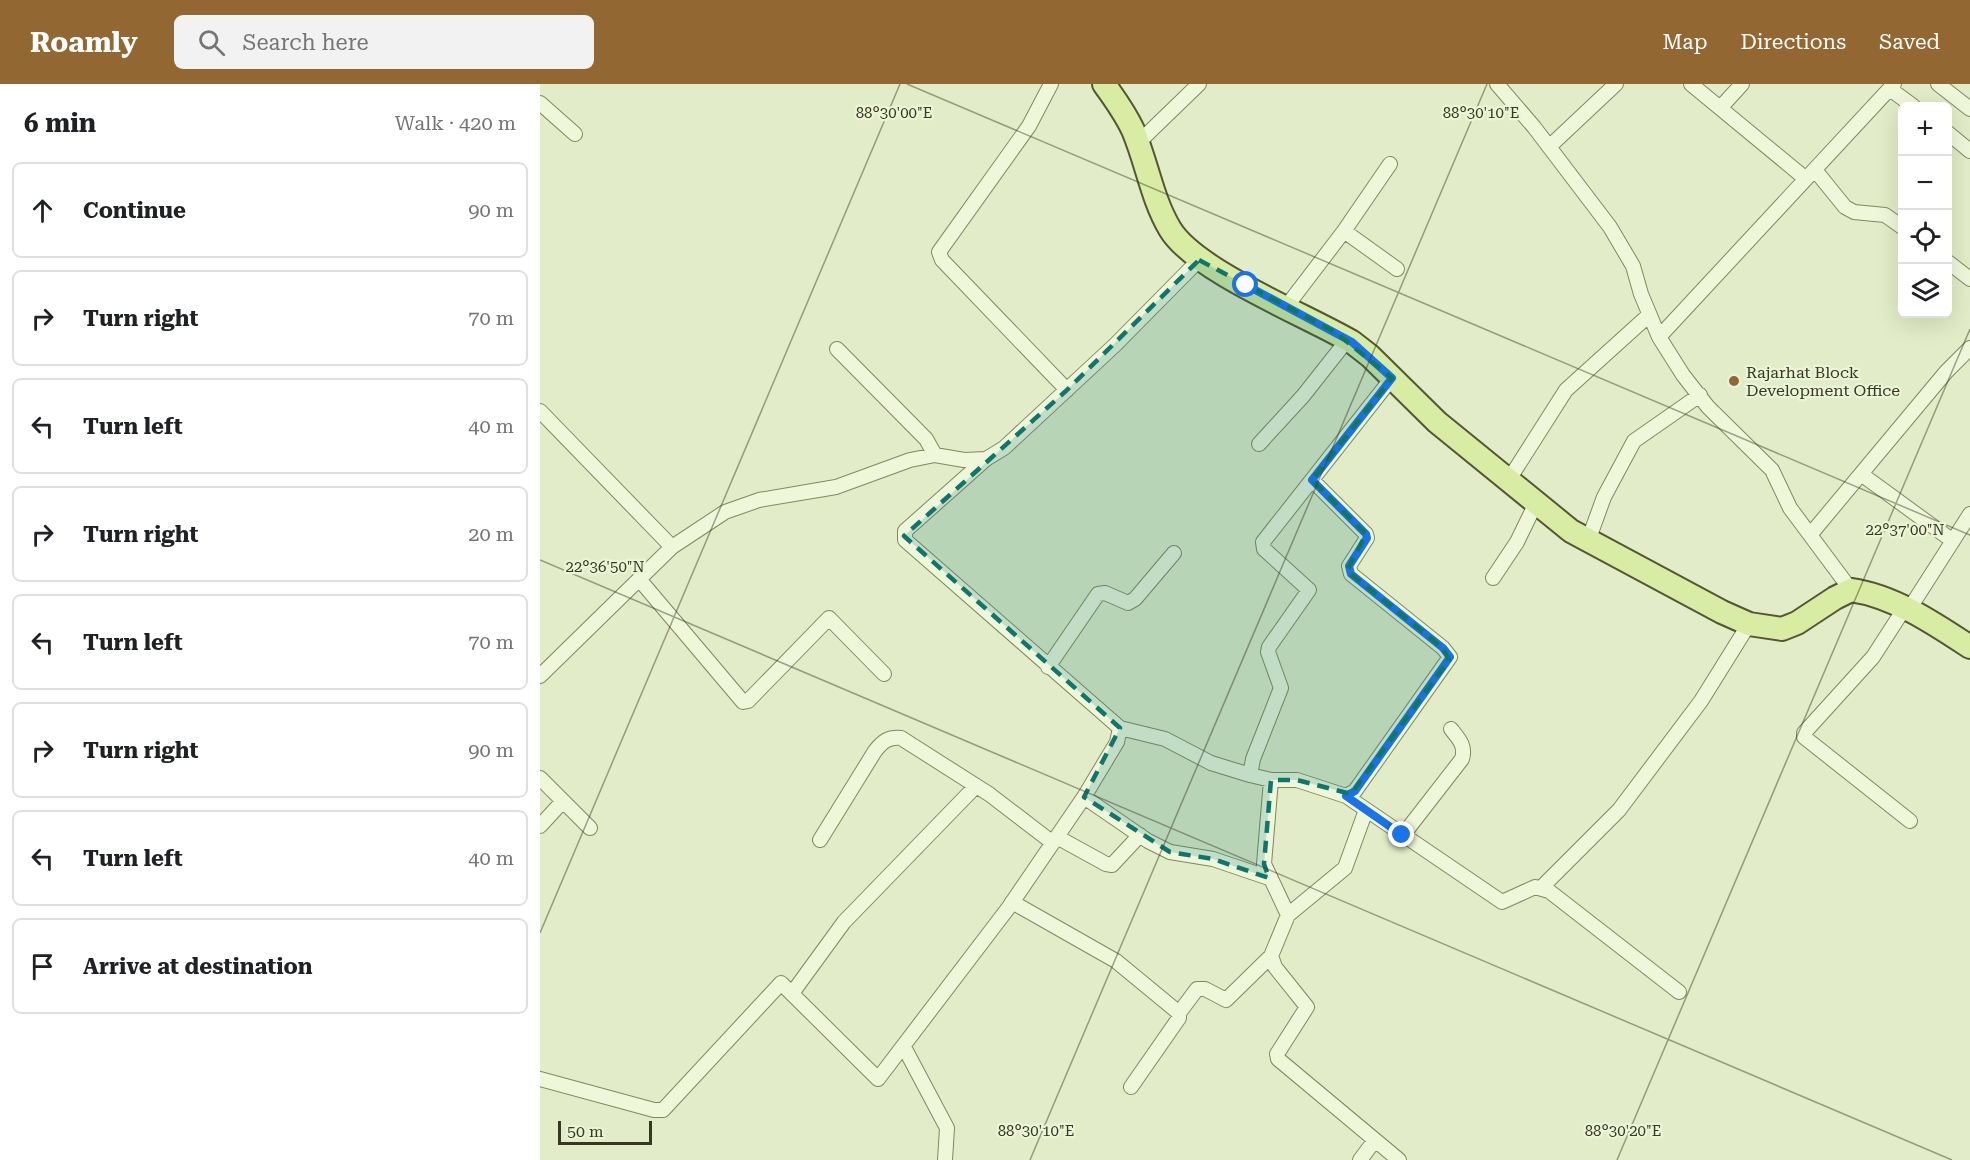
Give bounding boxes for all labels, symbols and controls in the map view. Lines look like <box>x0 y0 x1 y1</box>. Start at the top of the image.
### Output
search box <box>174 15 594 69</box>
text: Roamly <box>30 26 138 59</box>
icon: search <box>195 26 228 59</box>
text: Search here <box>243 30 369 55</box>
text: Map <box>1663 30 1707 54</box>
text: Directions <box>1740 30 1846 54</box>
text: Saved <box>1879 30 1940 54</box>
map controls <box>1898 102 1952 318</box>
button: + <box>1898 102 1952 156</box>
text: 88°30'00"E <box>856 104 932 122</box>
text: 88°30'10"E <box>1443 104 1519 122</box>
text: 6 min <box>24 108 96 138</box>
text: Walk · 420 m <box>395 111 516 135</box>
button: − <box>1898 156 1952 210</box>
icon: ahead <box>26 194 59 227</box>
text: Continue <box>83 198 186 223</box>
text: 90 m <box>468 198 514 222</box>
button: locate <box>1898 210 1952 264</box>
button: layers <box>1898 264 1952 318</box>
route start <box>1232 271 1258 297</box>
icon: right <box>26 302 59 335</box>
text: Turn right <box>83 306 198 331</box>
text: 70 m <box>468 306 514 330</box>
place label: Rajarhat Block Development Office <box>1746 363 1900 400</box>
marker: Rajarhat Block Development Office <box>1727 374 1741 388</box>
icon: left <box>26 410 59 443</box>
text: Turn left <box>83 414 183 439</box>
text: 40 m <box>468 414 514 438</box>
icon: right <box>26 518 59 551</box>
text: 22°37'00"N <box>1865 521 1945 539</box>
text: Turn right <box>83 522 198 547</box>
text: 20 m <box>468 522 514 546</box>
text: 22°36'50"N <box>565 558 645 576</box>
icon: left <box>26 626 59 659</box>
text: Turn left <box>83 630 183 655</box>
text: 70 m <box>468 630 514 654</box>
icon: right <box>26 734 59 767</box>
text: Turn right <box>83 738 198 763</box>
text: 90 m <box>468 738 514 762</box>
route end <box>1388 821 1414 847</box>
icon: left <box>26 842 59 875</box>
text: Turn left <box>83 846 183 871</box>
text: 40 m <box>468 846 514 870</box>
icon: arrive <box>26 950 59 983</box>
text: Arrive at destination <box>83 954 312 979</box>
scale bar <box>558 1118 652 1146</box>
text: 50 m <box>567 1122 604 1141</box>
text: 88°30'10"E <box>998 1122 1074 1140</box>
text: 88°30'20"E <box>1585 1122 1661 1140</box>

